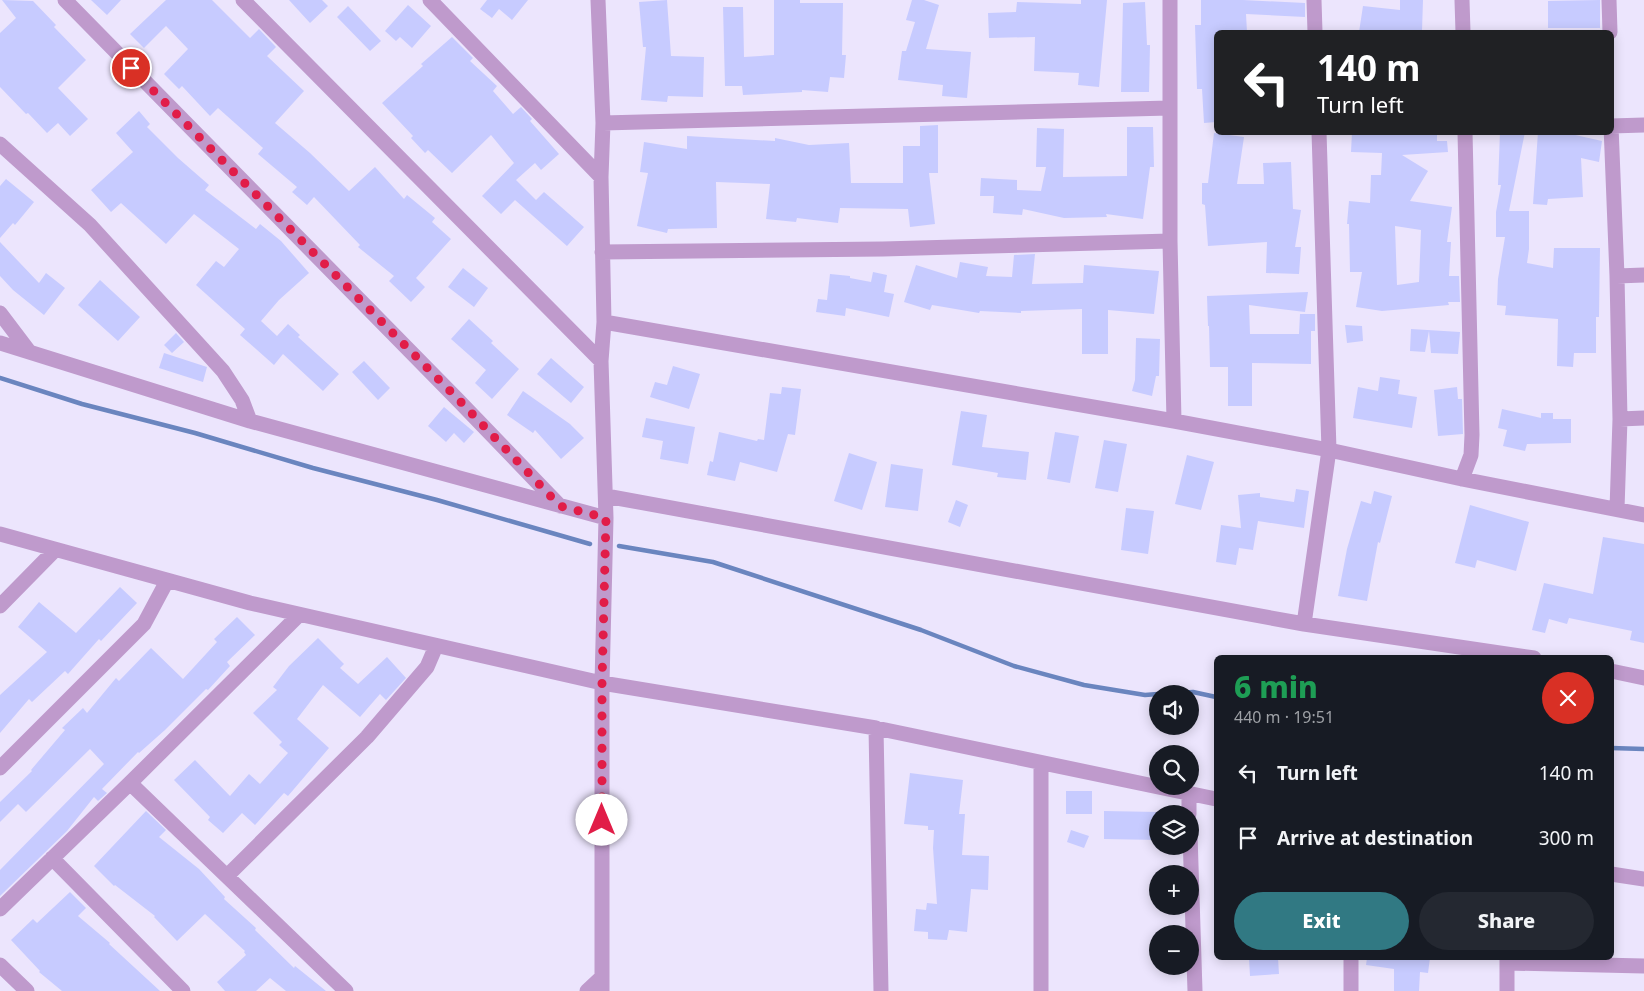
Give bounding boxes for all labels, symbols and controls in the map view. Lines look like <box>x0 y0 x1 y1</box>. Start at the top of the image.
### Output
text: 140 m <box>1317 44 1420 91</box>
pin <box>110 47 152 89</box>
icon: left <box>1234 50 1299 115</box>
icon: arrive <box>117 54 145 82</box>
text: Turn left <box>1317 89 1404 119</box>
text: 6 min <box>1234 666 1318 707</box>
button: close <box>1542 672 1594 724</box>
map controls <box>1149 685 1199 975</box>
button: sound <box>1149 685 1199 735</box>
text: 440 m · 19:51 <box>1234 706 1334 728</box>
button: search <box>1149 745 1199 795</box>
icon: left <box>1234 759 1262 787</box>
text: Turn left <box>1277 760 1358 786</box>
text: 140 m <box>1539 760 1594 786</box>
position arrow <box>575 793 627 845</box>
button: layers <box>1149 805 1199 855</box>
icon: arrive <box>1234 824 1262 852</box>
text: Arrive at destination <box>1277 825 1473 851</box>
text: 300 m <box>1539 825 1594 851</box>
button: + <box>1149 865 1199 915</box>
button: Exit <box>1234 892 1409 950</box>
button: Share <box>1419 892 1594 950</box>
button: − <box>1149 925 1199 975</box>

